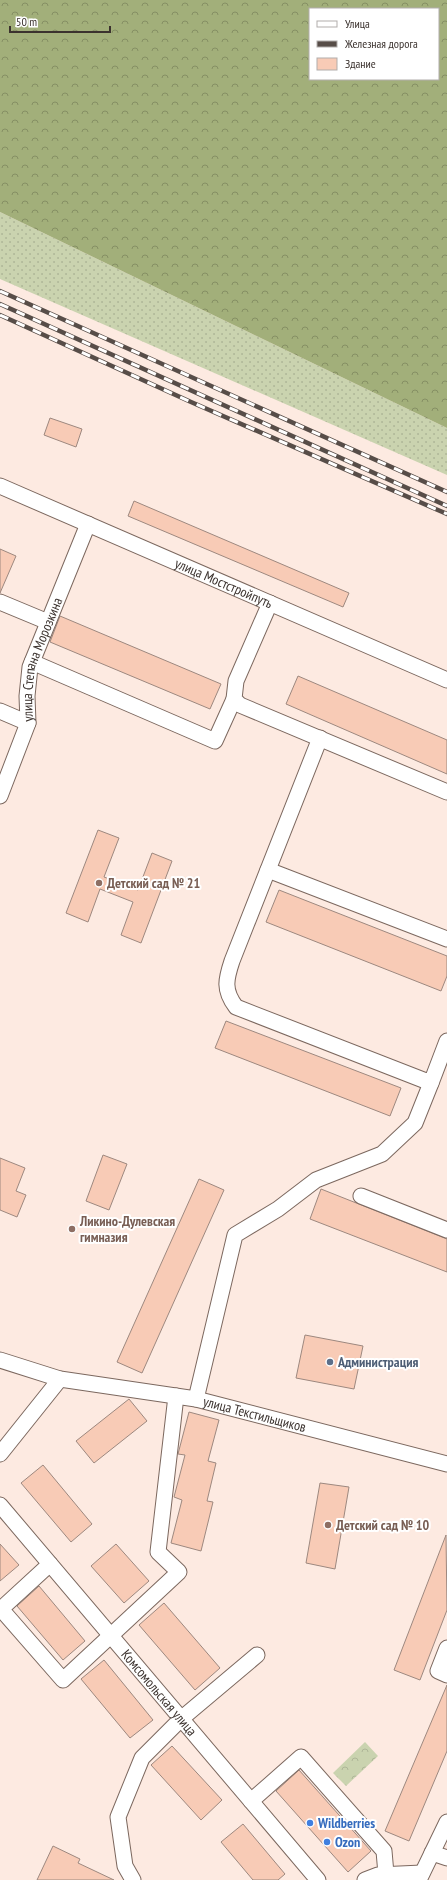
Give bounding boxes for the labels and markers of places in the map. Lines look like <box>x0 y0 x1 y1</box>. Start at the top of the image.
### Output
place label: Детский сад № 21 <box>107 874 200 892</box>
marker: Детский сад № 21 <box>94 878 104 888</box>
place label: Ликино-Дулевская гимназия <box>79 1212 175 1246</box>
marker: Ликино-Дулевская гимназия <box>67 1224 77 1234</box>
place label: Администрация <box>337 1353 418 1371</box>
marker: Администрация <box>325 1357 335 1367</box>
place label: Детский сад № 10 <box>336 1516 430 1534</box>
marker: Детский сад № 10 <box>323 1520 333 1530</box>
place label: Wildberries <box>317 1814 375 1832</box>
marker: Wildberries <box>305 1818 315 1828</box>
place label: Ozon <box>335 1833 360 1851</box>
marker: Ozon <box>322 1837 332 1847</box>

